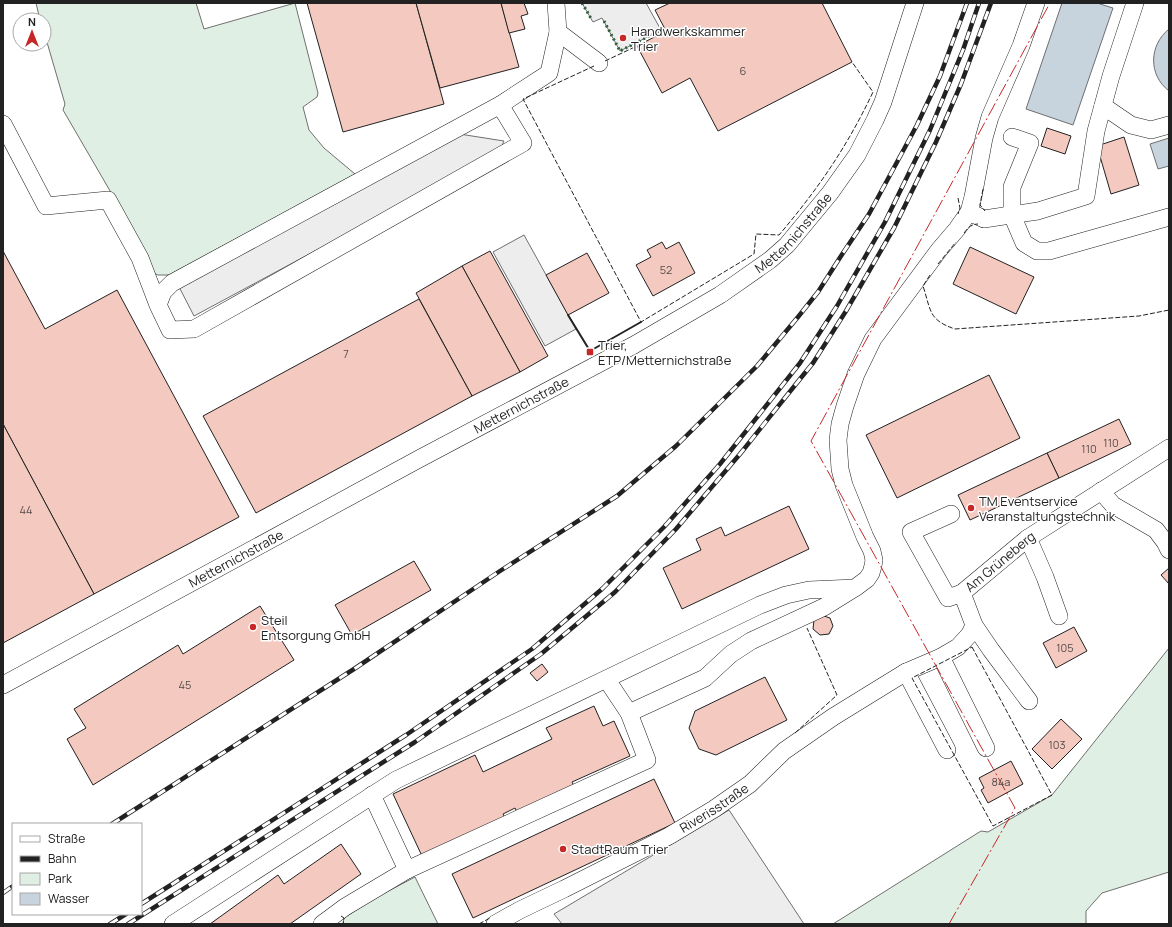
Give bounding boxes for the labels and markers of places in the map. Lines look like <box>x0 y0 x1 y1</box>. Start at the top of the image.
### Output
place label: Handwerkskammer Trier <box>631 22 746 55</box>
marker: Handwerkskammer Trier <box>618 33 628 43</box>
place label: Trier, ETP/Metternichstraße <box>598 336 732 369</box>
marker: Trier, ETP/Metternichstraße <box>585 347 595 357</box>
place label: TM Eventservice Veranstaltungstechnik <box>979 492 1116 525</box>
marker: TM Eventservice Veranstaltungstechnik <box>966 503 976 513</box>
place label: Steil Entsorgung GmbH <box>261 611 371 644</box>
marker: Steil Entsorgung GmbH <box>248 622 258 632</box>
place label: StadtRaum Trier <box>571 840 669 858</box>
marker: StadtRaum Trier <box>558 844 568 854</box>

